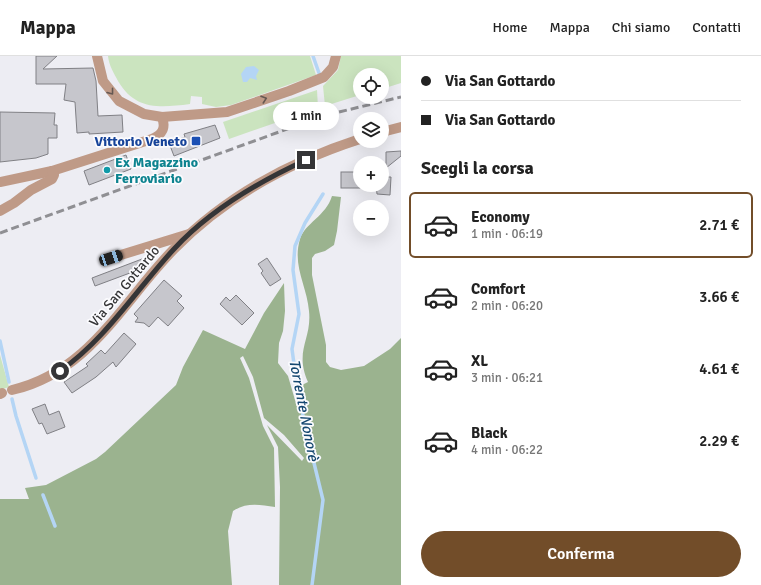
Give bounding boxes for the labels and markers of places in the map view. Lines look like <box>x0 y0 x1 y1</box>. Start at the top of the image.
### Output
place label: Vittorio Veneto <box>94 133 187 150</box>
marker: Vittorio Veneto <box>190 135 202 147</box>
place label: Ex Magazzino Ferroviario <box>115 154 198 187</box>
marker: Ex Magazzino Ferroviario <box>102 165 112 175</box>

